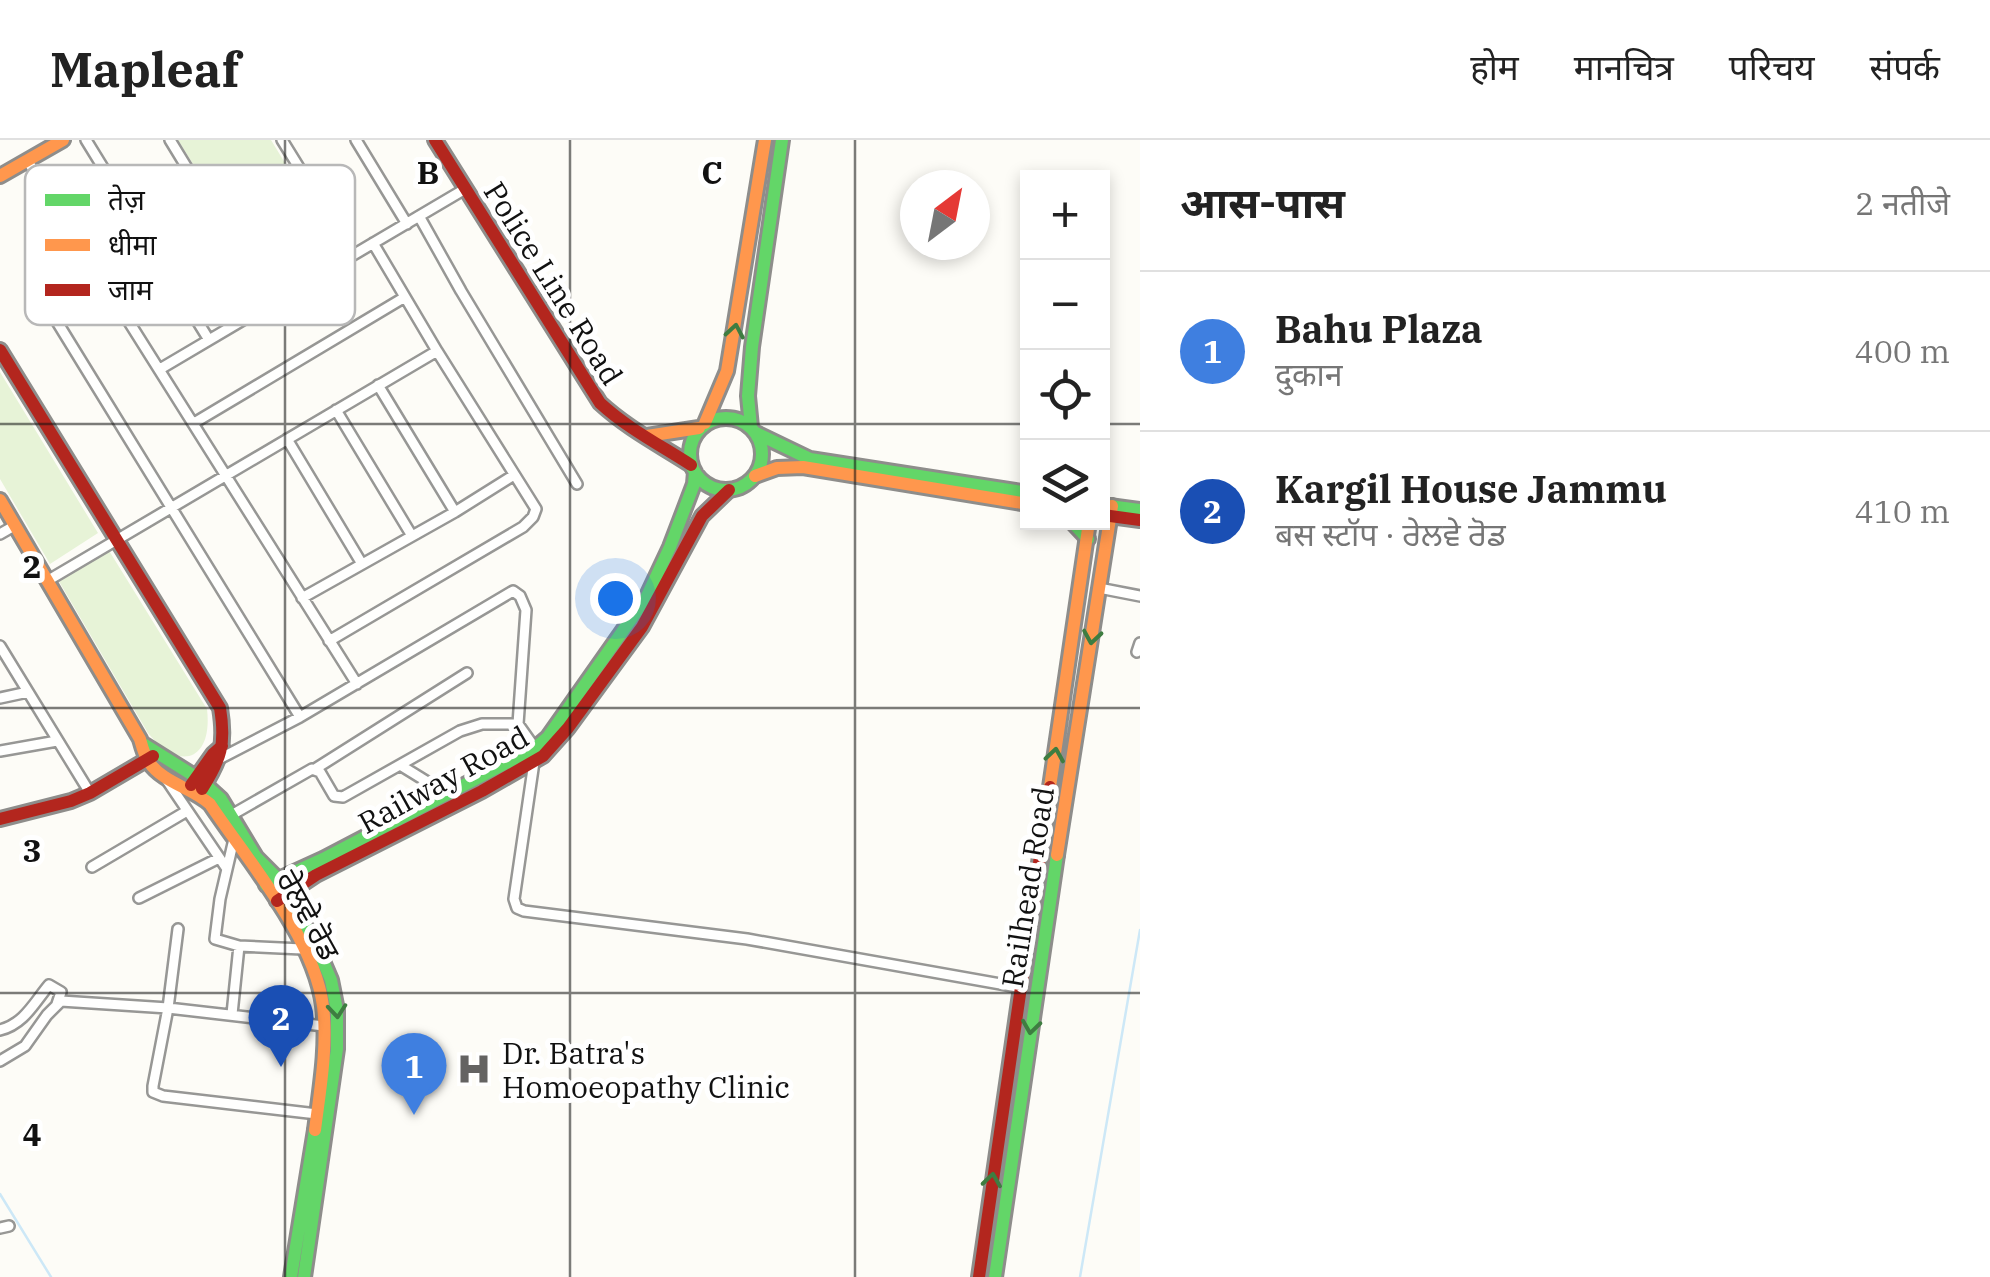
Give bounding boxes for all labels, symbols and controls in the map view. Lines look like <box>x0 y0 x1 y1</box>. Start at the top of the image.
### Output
text: Mapleaf <box>50 38 240 100</box>
text: होम <box>1470 44 1519 90</box>
text: मानचित्र <box>1574 44 1674 90</box>
text: परिचय <box>1729 44 1815 90</box>
text: संपर्क <box>1870 44 1940 90</box>
text: B <box>417 151 439 193</box>
text: C <box>701 151 723 193</box>
legend <box>25 165 355 325</box>
north arrow <box>900 170 990 260</box>
map controls <box>1020 170 1110 530</box>
button: + <box>1020 170 1110 260</box>
street label: Police Line Road <box>476 174 632 392</box>
text: आस-पास <box>1180 175 1345 230</box>
text: तेज़ <box>108 181 146 218</box>
text: 2 नतीजे <box>1855 182 1950 224</box>
text: धीमा <box>108 226 157 263</box>
button: − <box>1020 260 1110 350</box>
text: जाम <box>108 271 154 308</box>
text: Bahu Plaza <box>1275 304 1483 353</box>
one-way arrow <box>724 323 745 339</box>
text: 1 <box>1203 330 1222 372</box>
text: 400 m <box>1854 330 1950 372</box>
button: locate <box>1020 350 1110 440</box>
text: दुकान <box>1275 353 1343 395</box>
button: layers <box>1020 440 1110 530</box>
text: Kargil House Jammu <box>1275 464 1667 513</box>
text: 2 <box>1203 490 1222 532</box>
text: 410 m <box>1854 490 1950 532</box>
text: बस स्टॉप · ਰੇਲਵੇ ਰੋਡ <box>1275 513 1506 555</box>
text: 2 <box>22 545 42 587</box>
your location <box>590 573 641 624</box>
one-way arrow <box>1082 629 1103 645</box>
street label: Railway Road <box>351 716 535 842</box>
one-way arrow <box>1044 747 1065 763</box>
street label: Railhead Road <box>992 784 1062 990</box>
text: 3 <box>22 829 42 871</box>
street label: ਰੇਲਵੇ ਰੋਡ <box>268 862 350 968</box>
pin: 2 <box>248 984 314 1067</box>
one-way arrow <box>326 1004 348 1020</box>
one-way arrow <box>1021 1020 1042 1036</box>
pin: 1 <box>382 1032 446 1115</box>
place label: Dr. Batra's Homoeopathy Clinic <box>502 1033 790 1106</box>
hospital icon: Dr. Batra's Homoeopathy Clinic <box>455 1050 493 1088</box>
text: 4 <box>22 1113 42 1155</box>
one-way arrow <box>981 1172 1002 1189</box>

